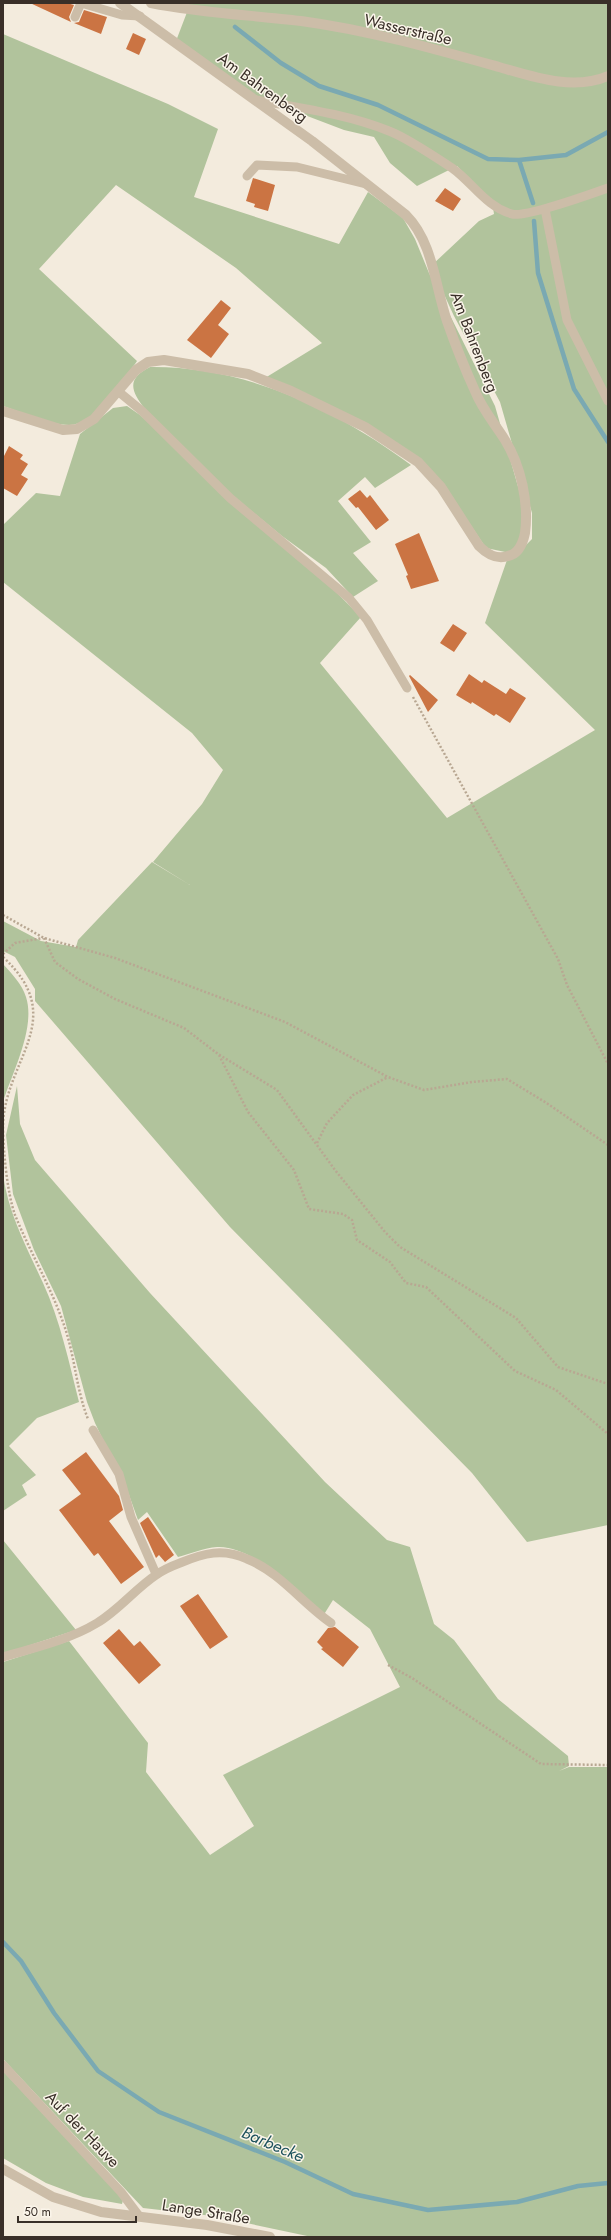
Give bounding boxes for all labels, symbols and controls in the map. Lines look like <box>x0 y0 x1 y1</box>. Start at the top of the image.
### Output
street label: Wasserstraße <box>362 8 454 51</box>
street label: Am Bahrenberg <box>213 47 313 128</box>
street label: Am Bahrenberg <box>445 288 504 396</box>
street label: Auf der Hauve <box>40 2086 125 2173</box>
water label: Barbecke <box>238 2120 308 2168</box>
street label: Lange Straße <box>160 2193 251 2230</box>
scale bar <box>18 2198 136 2224</box>
text: 50 m <box>24 2203 51 2221</box>

